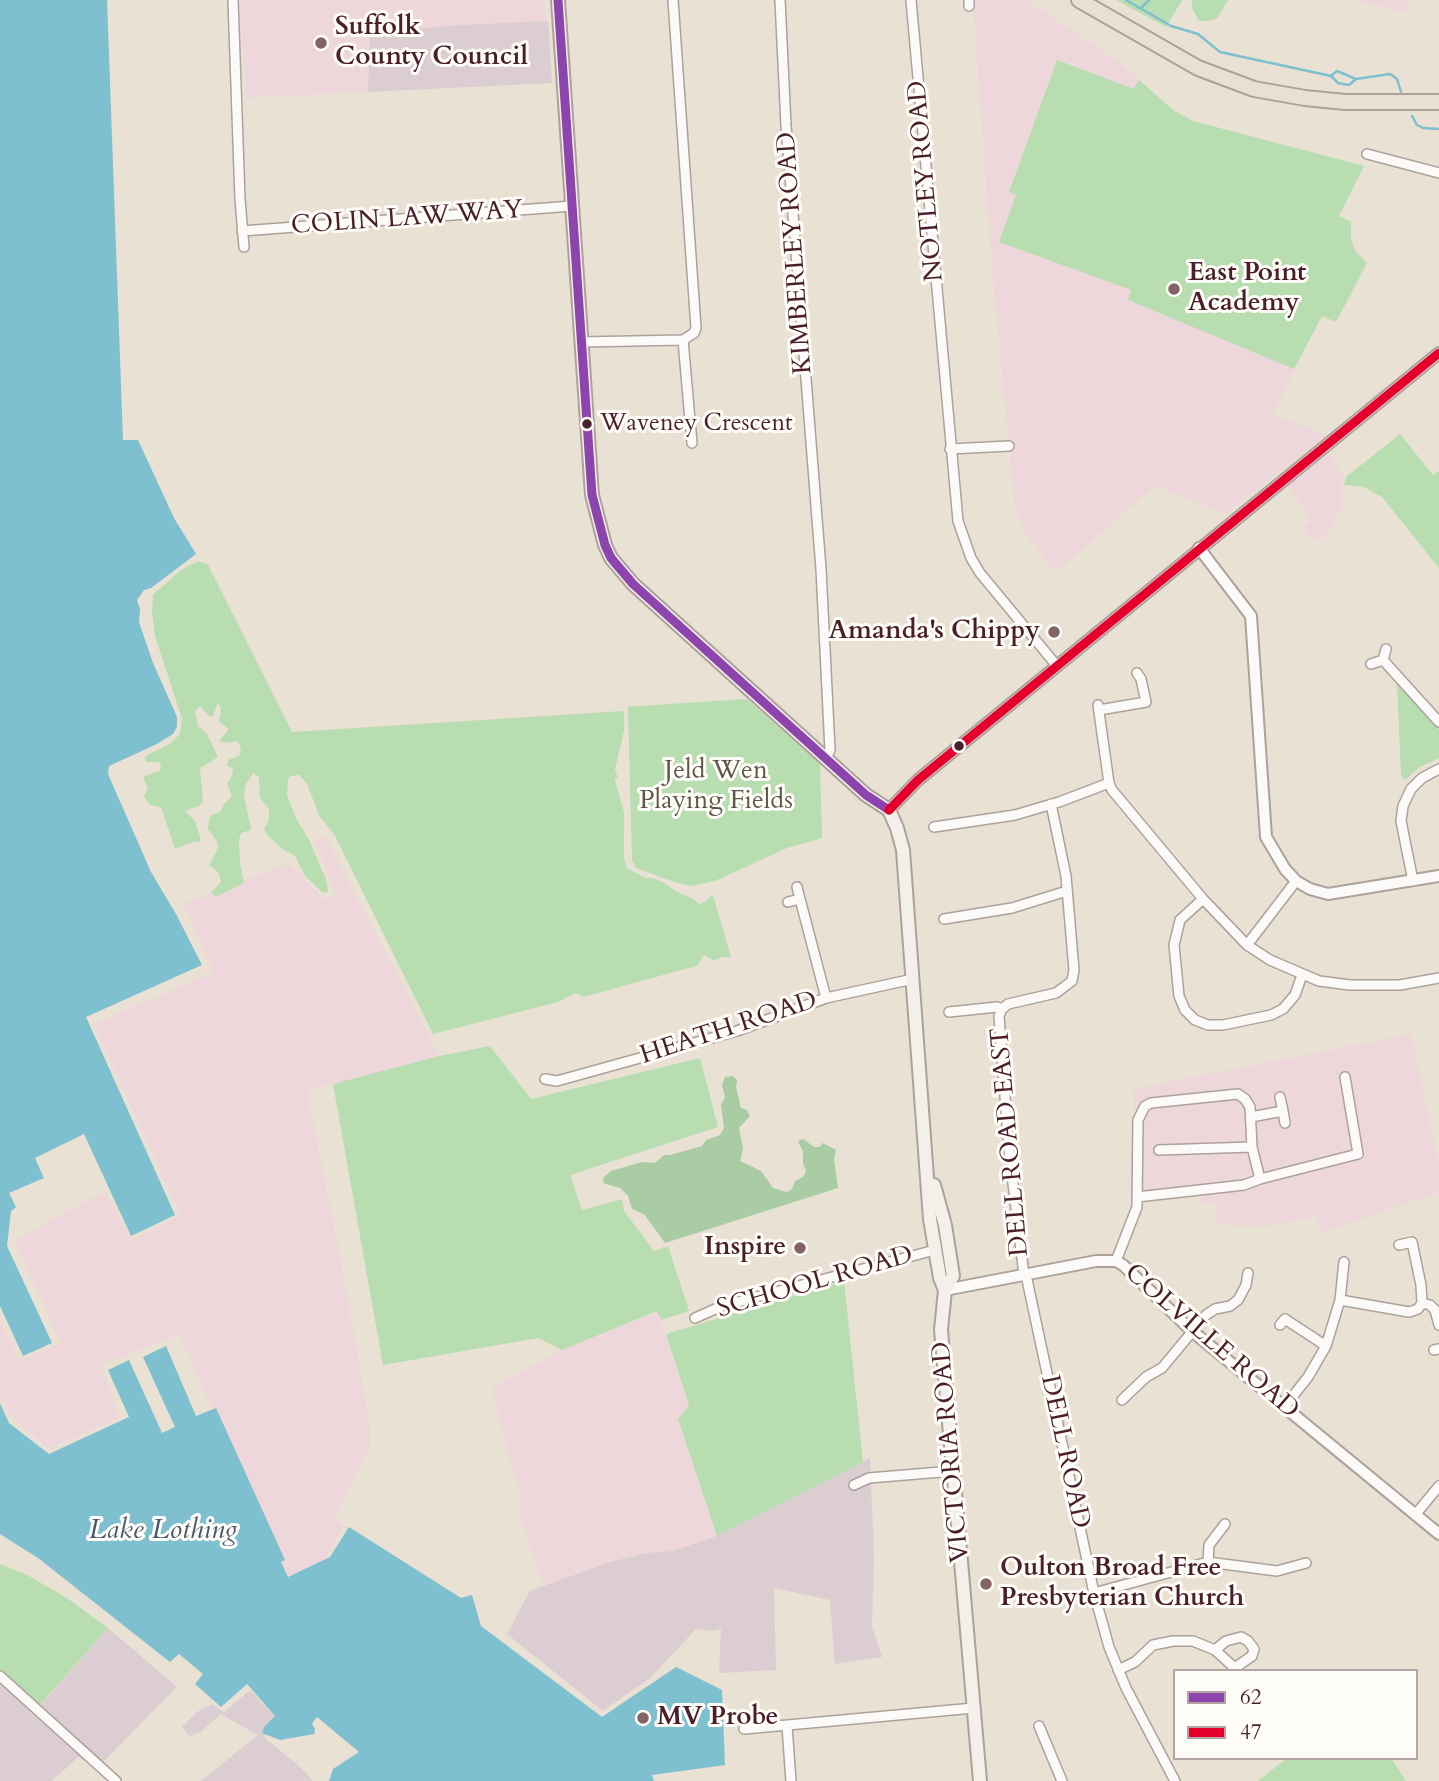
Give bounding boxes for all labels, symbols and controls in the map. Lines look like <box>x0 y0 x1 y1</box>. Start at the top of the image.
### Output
place label: Suffolk County Council <box>335 12 528 74</box>
marker: Suffolk County Council <box>313 35 329 51</box>
street label: NOTLEY ROAD <box>903 79 951 283</box>
street label: KIMBERLEY ROAD <box>772 131 820 375</box>
street label: COLIN LAW WAY <box>290 195 524 243</box>
place label: East Point Academy <box>1188 258 1306 320</box>
marker: East Point Academy <box>1166 281 1182 297</box>
place label: Waveney Crescent <box>600 410 793 438</box>
marker: Waveney Crescent <box>580 417 594 431</box>
place label: Amanda's Chippy <box>829 616 1040 648</box>
marker: Amanda's Chippy <box>1046 624 1062 640</box>
unlabelled marker <box>952 739 966 753</box>
park label: Jeld Wen Playing Fields <box>639 756 793 818</box>
street label: HEATH ROAD <box>637 986 821 1072</box>
street label: DELL ROAD EAST <box>985 1026 1037 1258</box>
place label: Inspire <box>704 1232 786 1264</box>
street label: SCHOOL ROAD <box>713 1240 917 1326</box>
marker: Inspire <box>792 1240 808 1256</box>
street label: COLVILLE ROAD <box>1117 1258 1305 1426</box>
street label: VICTORIA ROAD <box>927 1340 977 1564</box>
street label: DELL ROAD <box>1033 1373 1095 1531</box>
water label: Lake Lothing <box>89 1515 237 1549</box>
place label: Oulton Broad Free Presbyterian Church <box>1000 1553 1244 1614</box>
marker: Oulton Broad Free Presbyterian Church <box>978 1576 994 1592</box>
legend <box>1173 1669 1418 1760</box>
text: 62 <box>1240 1683 1262 1712</box>
place label: MV Probe <box>657 1702 778 1734</box>
marker: MV Probe <box>635 1710 651 1726</box>
text: 47 <box>1240 1718 1262 1747</box>

